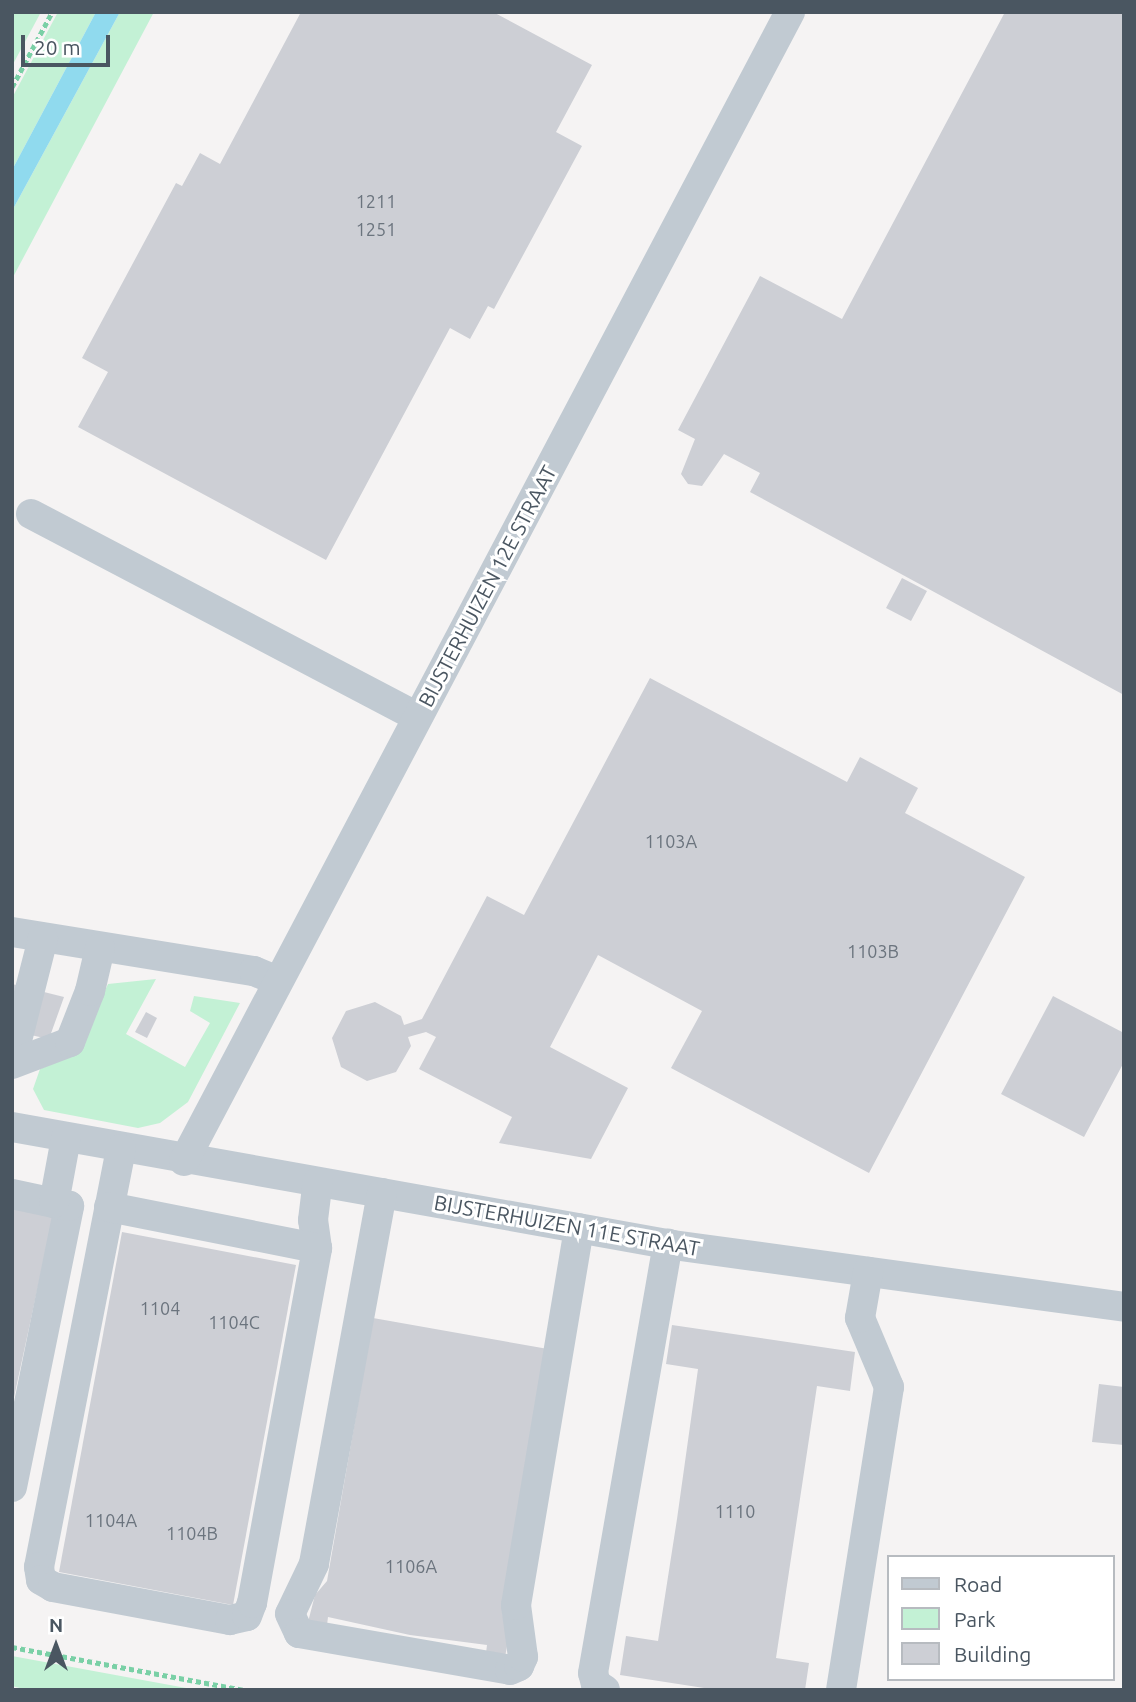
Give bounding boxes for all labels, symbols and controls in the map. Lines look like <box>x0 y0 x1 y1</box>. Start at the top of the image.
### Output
scale bar <box>24 21 114 65</box>
text: 20 m <box>34 35 81 59</box>
house number: 1211 <box>356 190 396 212</box>
house number: 1251 <box>356 218 396 240</box>
street label: BIJSTERHUIZEN 12E STRAAT <box>413 461 561 711</box>
house number: 1103A <box>645 830 697 852</box>
house number: 1103B <box>847 940 899 962</box>
street label: BIJSTERHUIZEN 11E STRAAT <box>432 1189 702 1261</box>
house number: 1104 <box>140 1297 180 1319</box>
house number: 1104C <box>208 1311 260 1333</box>
house number: 1110 <box>715 1500 755 1522</box>
house number: 1104A <box>85 1509 137 1531</box>
house number: 1104B <box>166 1522 218 1544</box>
house number: 1106A <box>385 1555 437 1577</box>
legend <box>888 1555 1115 1681</box>
text: Road <box>954 1572 1002 1596</box>
text: Park <box>954 1607 996 1631</box>
north arrow <box>21 1611 91 1681</box>
text: N <box>49 1614 63 1636</box>
text: Building <box>954 1642 1031 1666</box>

